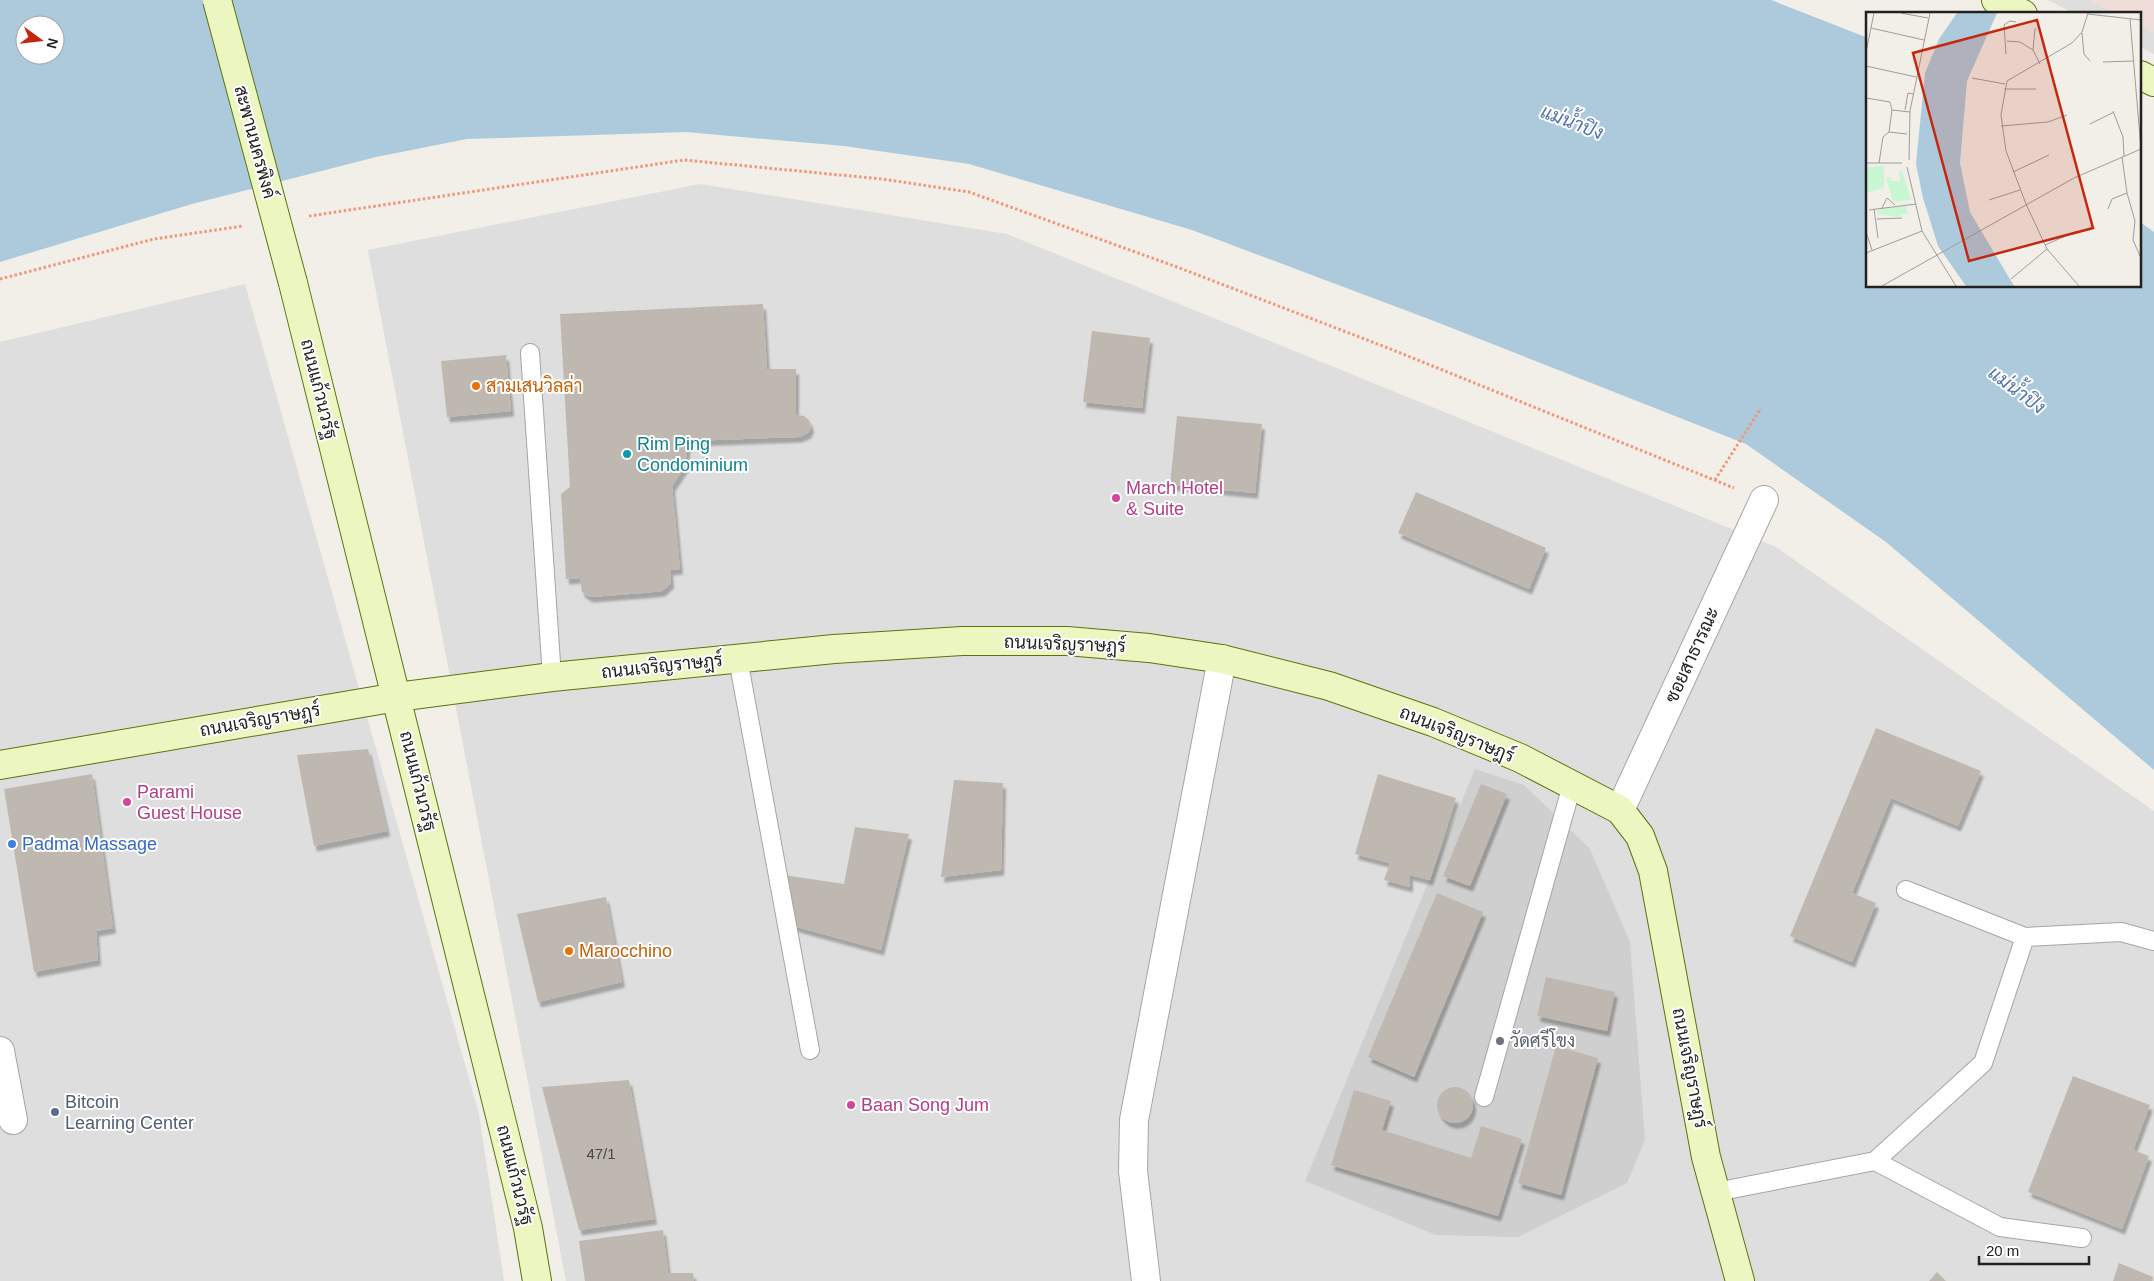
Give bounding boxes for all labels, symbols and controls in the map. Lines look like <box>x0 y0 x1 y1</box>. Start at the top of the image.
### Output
inset map <box>1866 12 2142 288</box>
north arrow <box>15 15 65 65</box>
text: N <box>44 36 62 50</box>
street label: สะพานนครพิงค์ <box>230 82 283 201</box>
water label: แม่น้ำปิง <box>1538 96 1608 144</box>
street label: ถนนแก้วนวรัฐ <box>295 336 343 442</box>
water label: แม่น้ำปิง <box>1985 358 2053 418</box>
place label: สามเสนวิลล่า <box>486 374 583 396</box>
marker: สามเสนวิลล่า <box>470 380 482 392</box>
place label: Rim Ping Condominium <box>637 434 748 475</box>
marker: Rim Ping Condominium <box>621 448 633 460</box>
place label: March Hotel & Suite <box>1126 478 1223 519</box>
marker: March Hotel & Suite <box>1110 492 1122 504</box>
street label: ซอยสาธารณะ <box>1661 604 1723 706</box>
street label: ถนนเจริญราษฎร์ <box>1004 629 1127 658</box>
street label: ถนนเจริญราษฎร์ <box>600 647 724 684</box>
street label: ถนนเจริญราษฎร์ <box>198 697 322 742</box>
street label: ถนนเจริญราษฎร์ <box>1396 699 1519 768</box>
street label: ถนนแก้วนวรัฐ <box>394 728 442 834</box>
place label: Parami Guest House <box>137 782 242 823</box>
marker: Parami Guest House <box>121 796 133 808</box>
place label: Padma Massage <box>22 834 157 854</box>
marker: Padma Massage <box>6 838 18 850</box>
place label: Marocchino <box>579 941 672 961</box>
marker: Marocchino <box>563 945 575 957</box>
street label: ถนนเจริญราษฎร์ <box>1667 1006 1714 1130</box>
place label: วัดศรีโขง <box>1510 1028 1575 1051</box>
marker: วัดศรีโขง <box>1494 1035 1506 1047</box>
place label: Bitcoin Learning Center <box>65 1092 194 1133</box>
place label: Baan Song Jum <box>861 1095 989 1115</box>
marker: Baan Song Jum <box>845 1099 857 1111</box>
marker: Bitcoin Learning Center <box>49 1106 61 1118</box>
street label: ถนนแก้วนวรัฐ <box>491 1122 539 1228</box>
house number: 47/1 <box>586 1145 616 1162</box>
scale bar <box>1979 1234 2089 1266</box>
text: 20 m <box>1986 1242 2019 1259</box>

